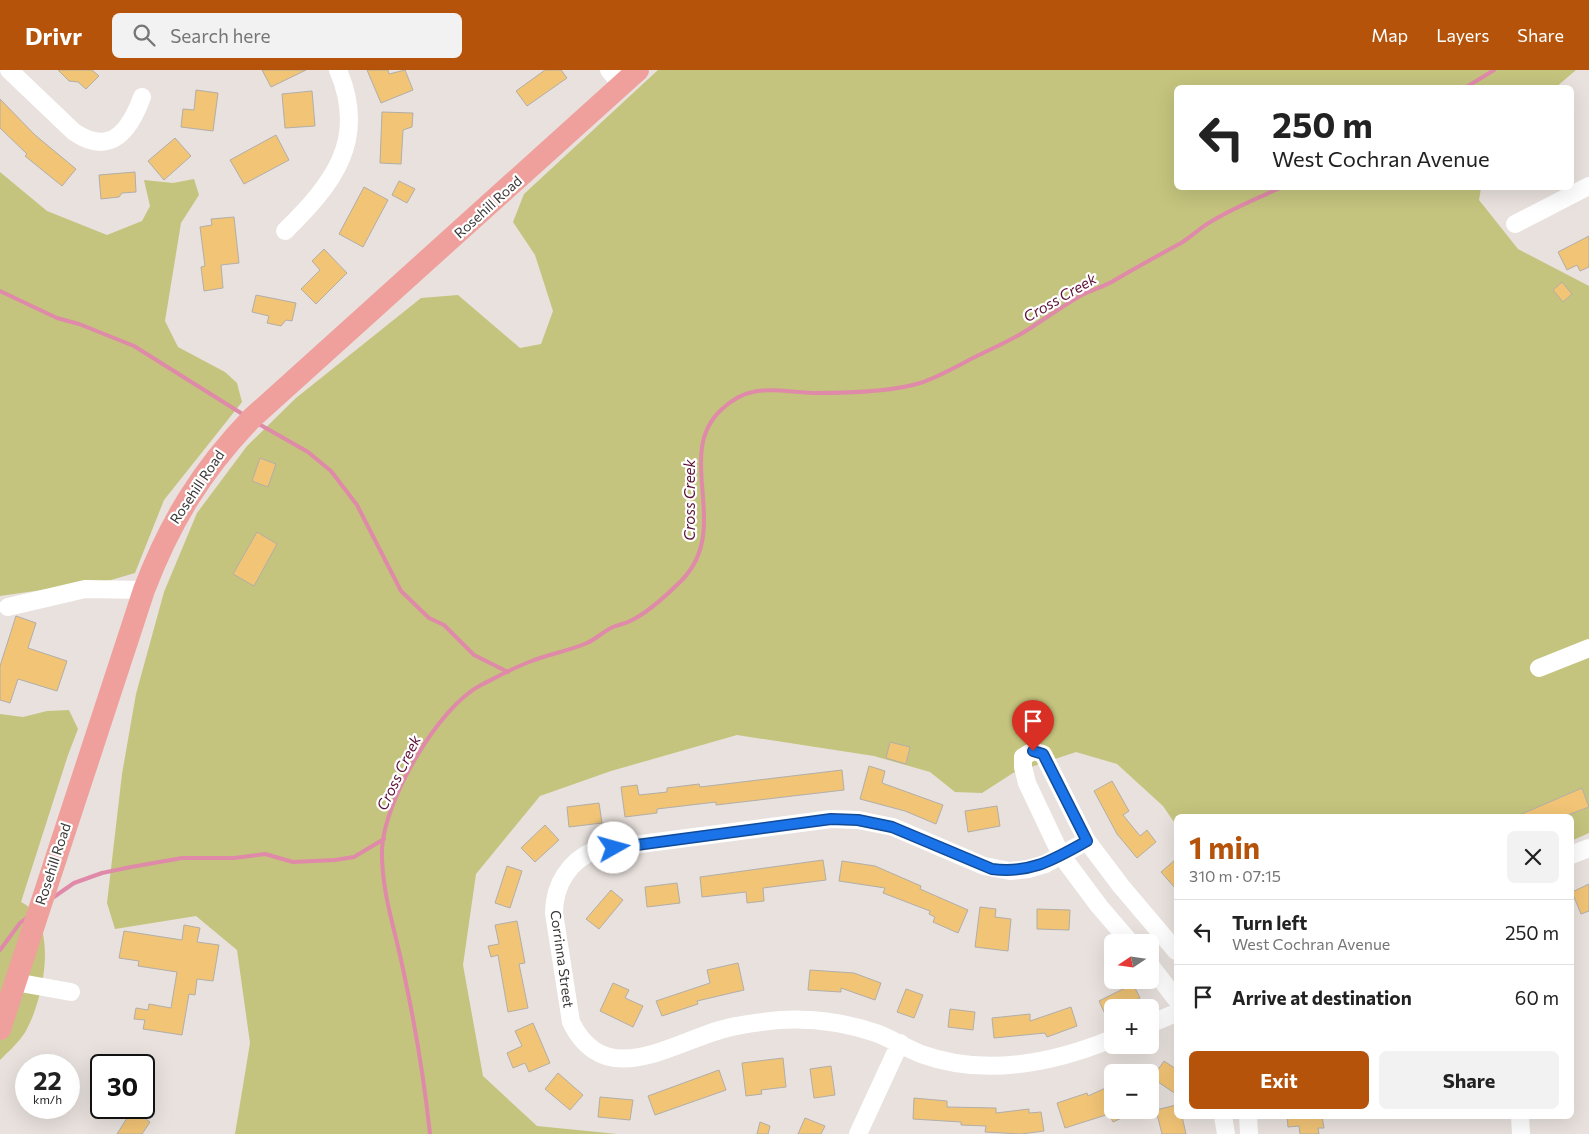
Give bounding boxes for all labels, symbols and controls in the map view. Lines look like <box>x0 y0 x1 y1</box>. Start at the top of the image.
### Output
search box <box>112 13 462 58</box>
text: Drivr <box>25 21 82 50</box>
icon: search <box>130 21 158 49</box>
text: Search here <box>170 24 271 47</box>
text: Map <box>1371 24 1408 46</box>
text: Layers <box>1436 24 1489 46</box>
text: Share <box>1517 24 1564 46</box>
text: 250 m <box>1272 102 1373 145</box>
icon: left <box>1189 105 1254 170</box>
text: West Cochran Avenue <box>1272 145 1490 172</box>
street label: Rosehill Road <box>450 172 525 241</box>
water label: Cross Creek <box>1020 269 1100 325</box>
street label: Rosehill Road <box>166 447 227 527</box>
water label: Cross Creek <box>680 458 698 541</box>
pin <box>1012 700 1054 751</box>
icon: arrive <box>1019 707 1047 735</box>
water label: Cross Creek <box>372 731 424 813</box>
street label: Rosehill Road <box>31 821 74 907</box>
position arrow <box>587 821 639 873</box>
text: 1 min <box>1189 828 1260 865</box>
button: close <box>1507 831 1559 883</box>
text: 310 m · 07:15 <box>1189 866 1281 885</box>
street label: Corrinna Street <box>547 909 578 1009</box>
text: Turn left <box>1232 911 1307 934</box>
icon: left <box>1189 918 1217 946</box>
text: 250 m <box>1505 921 1559 944</box>
north arrow <box>1104 934 1159 989</box>
map controls <box>1104 934 1159 1119</box>
text: West Cochran Avenue <box>1232 934 1390 953</box>
icon: arrive <box>1189 983 1217 1011</box>
text: Arrive at destination <box>1232 986 1412 1009</box>
text: 60 m <box>1515 986 1559 1009</box>
button: + <box>1104 999 1159 1054</box>
button: Exit <box>1189 1051 1369 1109</box>
button: Share <box>1379 1051 1559 1109</box>
speed limit sign: 30 <box>90 1054 155 1119</box>
button: − <box>1104 1064 1159 1119</box>
text: 22 <box>33 1065 62 1095</box>
text: km/h <box>33 1092 62 1106</box>

